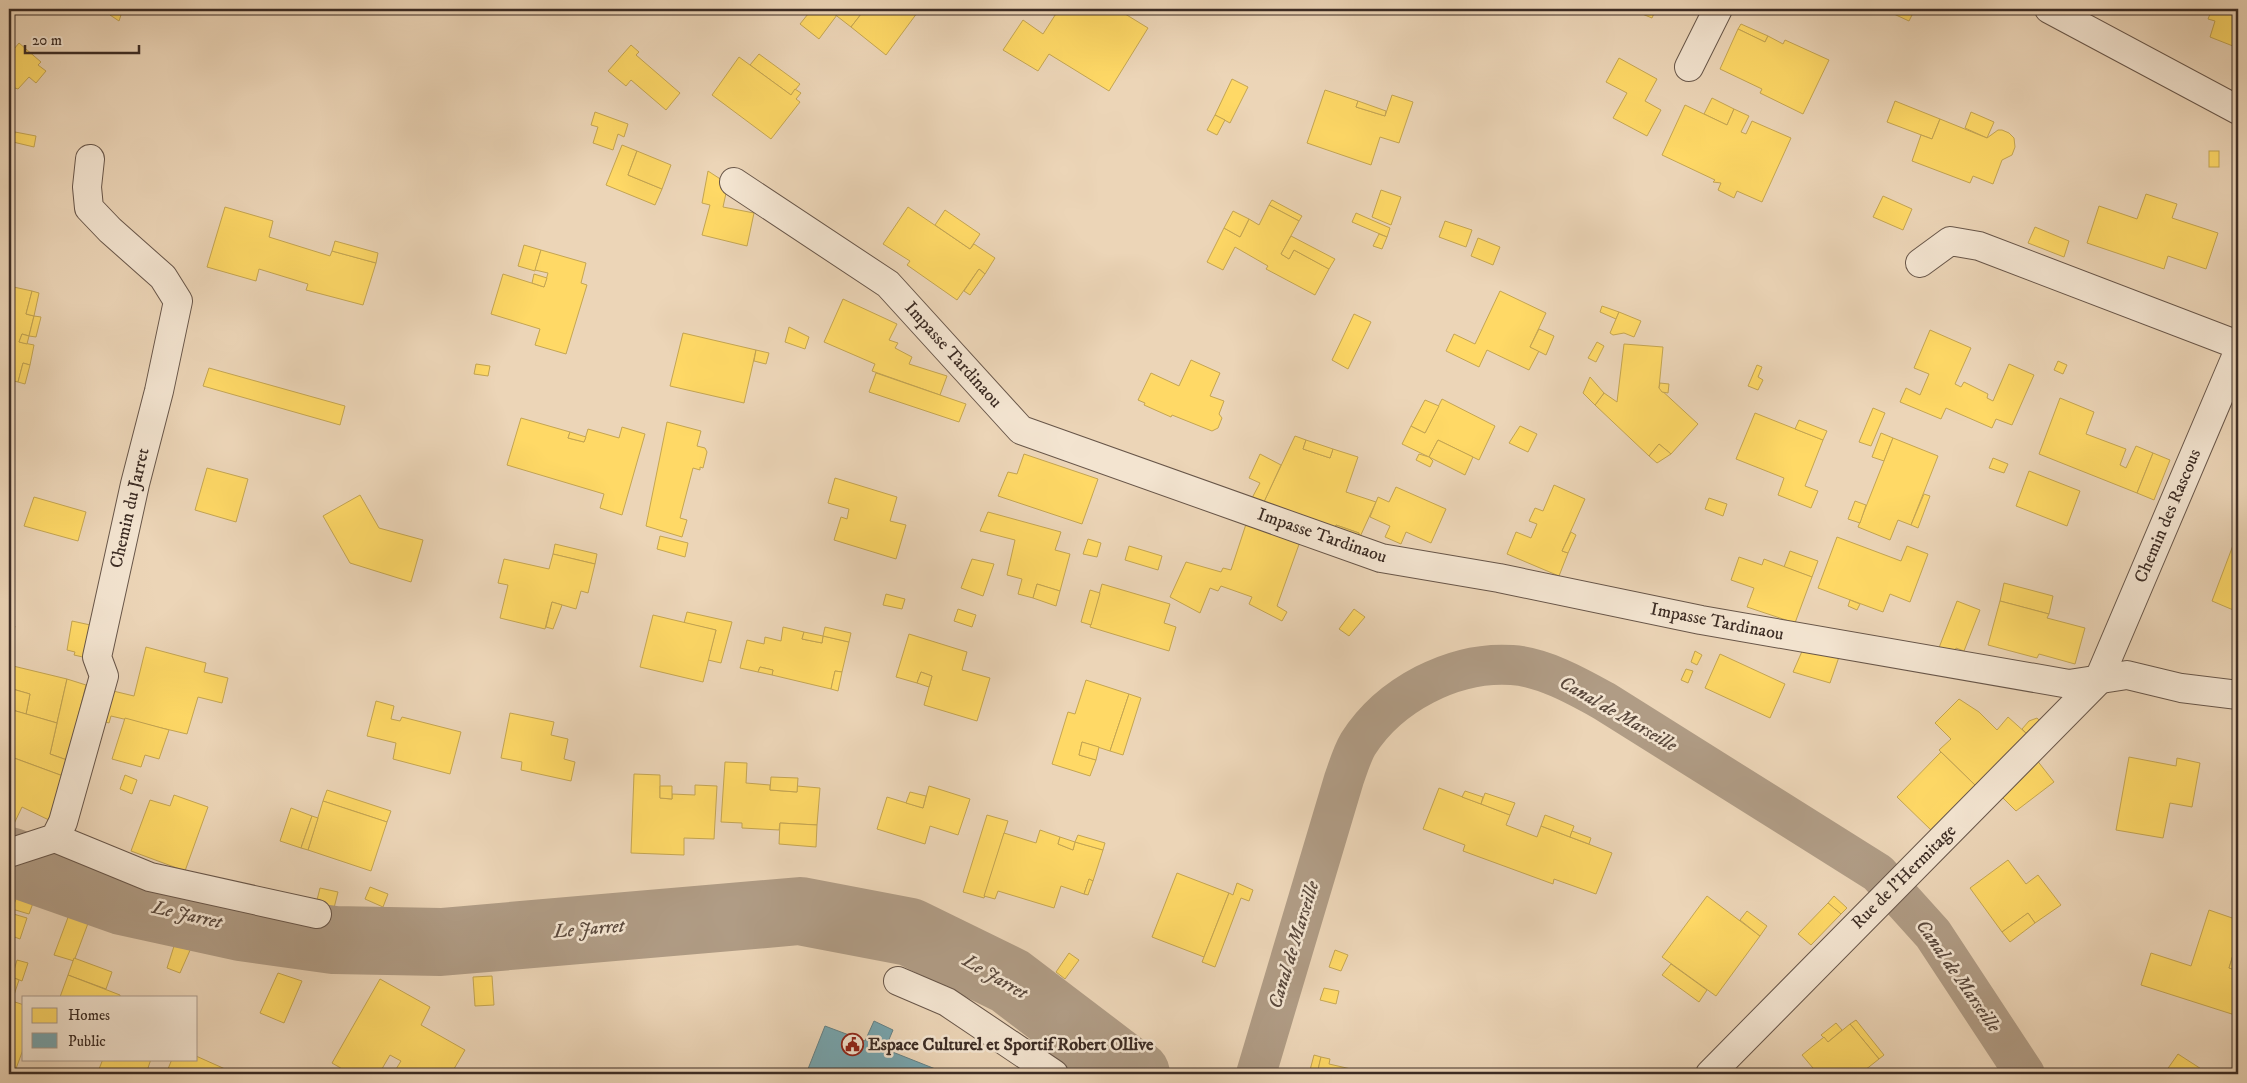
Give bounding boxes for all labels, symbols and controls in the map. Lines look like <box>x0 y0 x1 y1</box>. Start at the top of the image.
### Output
scale bar <box>25 22 139 54</box>
text: 20 m <box>32 31 62 50</box>
street label: Impasse Tardinaou <box>900 297 1007 413</box>
street label: Chemin du Jarret <box>105 445 155 570</box>
street label: Chemin des Rascous <box>2130 446 2206 586</box>
street label: Impasse Tardinaou <box>1254 504 1390 569</box>
street label: Impasse Tardinaou <box>1648 598 1786 646</box>
water label: Canal de Marseille <box>1555 671 1681 757</box>
street label: Rue de l'Hermitage <box>1847 820 1961 934</box>
water label: Canal de Marseille <box>1264 878 1324 1012</box>
water label: Le Jarret <box>149 896 225 934</box>
water label: Le Jarret <box>552 914 626 944</box>
water label: Canal de Marseille <box>1911 915 2006 1037</box>
water label: Le Jarret <box>958 949 1032 1005</box>
legend <box>22 996 198 1060</box>
text: Homes <box>68 1006 110 1025</box>
text: Public <box>68 1032 106 1051</box>
public building icon: Espace Culturel et Sportif Robert Ollive <box>840 1033 864 1057</box>
place label: Espace Culturel et Sportif Robert Ollive <box>868 1034 1154 1056</box>

